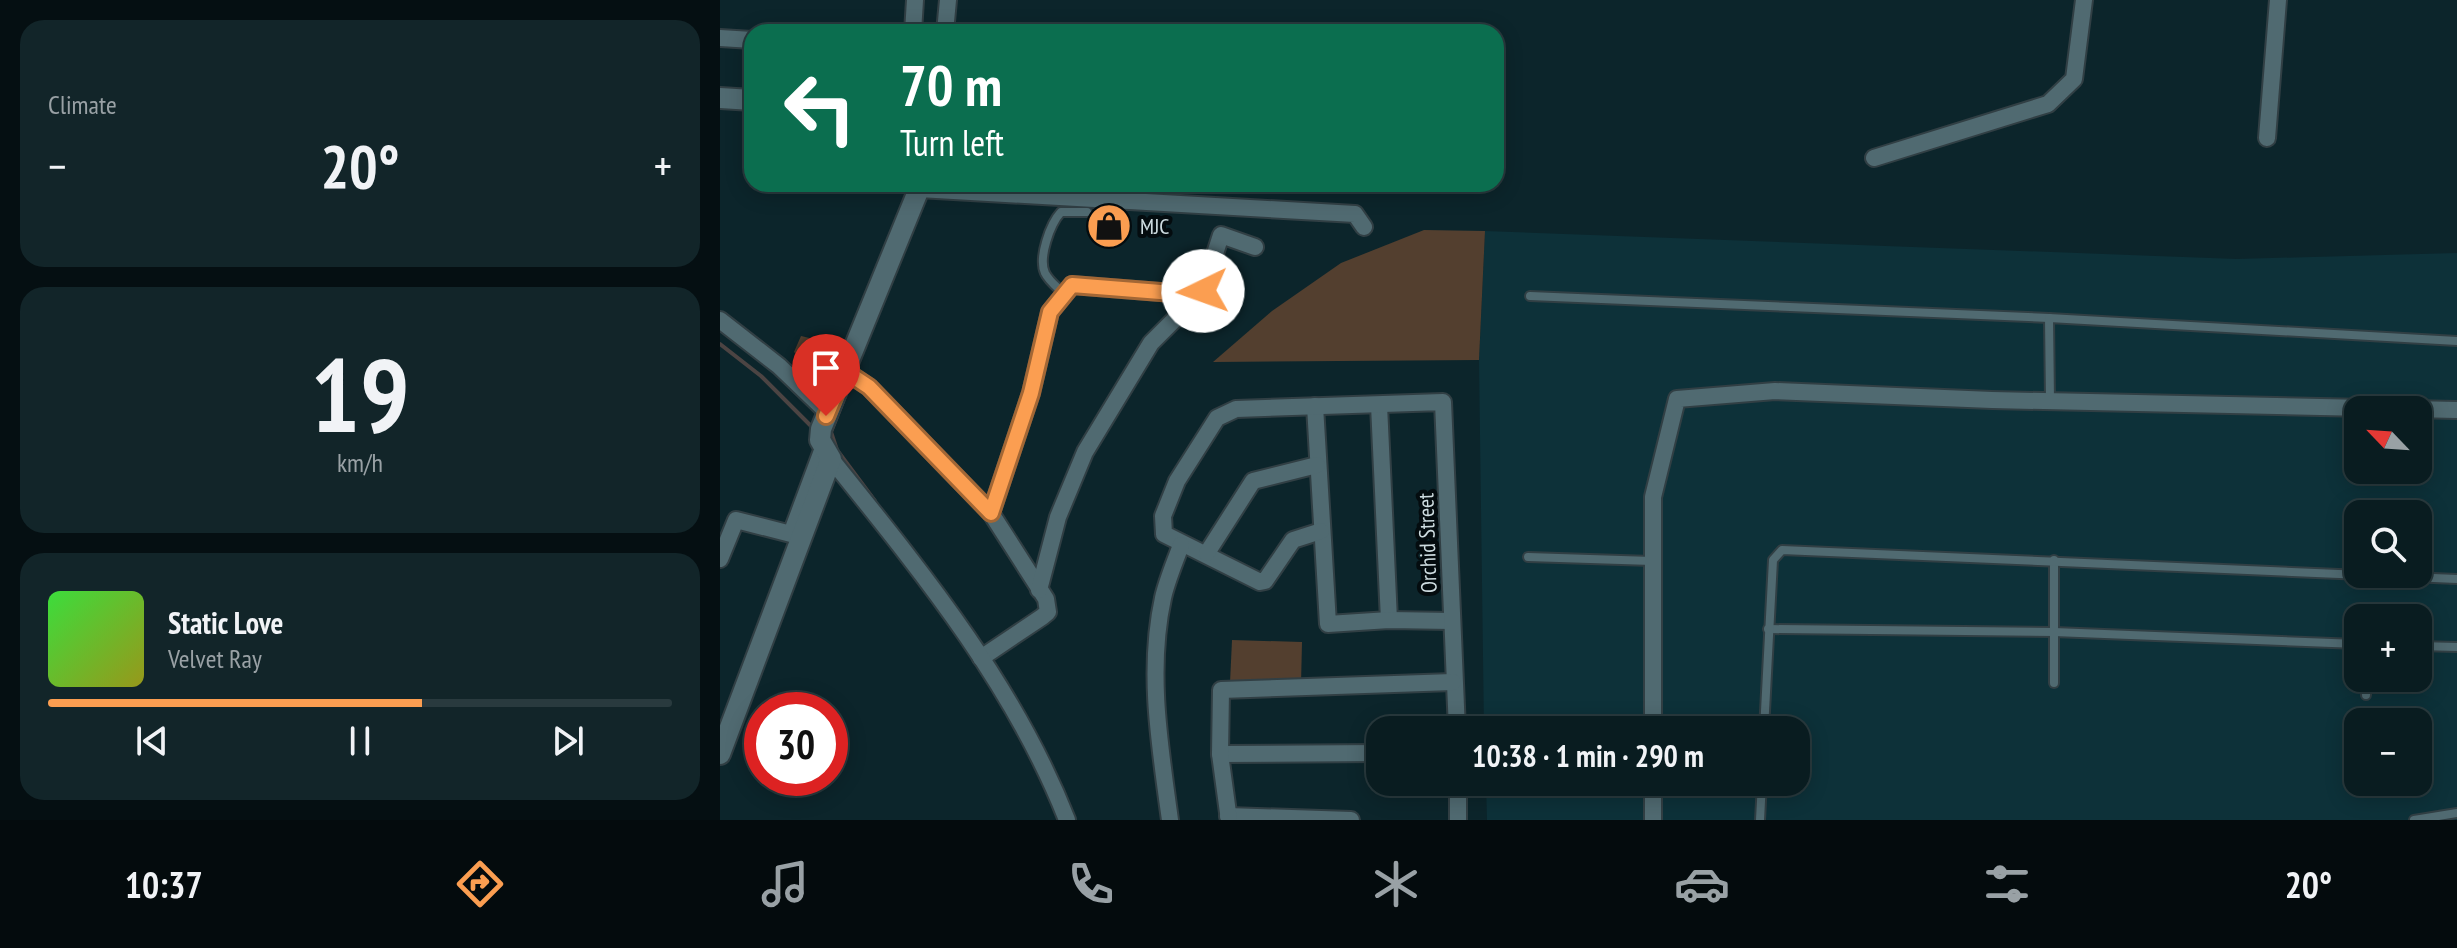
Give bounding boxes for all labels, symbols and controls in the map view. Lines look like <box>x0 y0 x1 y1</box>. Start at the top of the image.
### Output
text: 70 m <box>900 49 1002 121</box>
icon: left <box>768 56 872 160</box>
text: Climate <box>48 88 117 121</box>
text: Turn left <box>900 119 1004 166</box>
text: 20° <box>320 127 400 205</box>
text: − <box>48 137 66 194</box>
text: + <box>654 137 672 194</box>
shop icon: MJC <box>1085 202 1133 250</box>
place label: MJC <box>1140 212 1169 240</box>
position arrow <box>1161 249 1245 333</box>
text: 19 <box>310 326 410 461</box>
pin <box>792 334 860 416</box>
icon: arrive <box>804 346 848 390</box>
north arrow <box>2344 396 2432 484</box>
map controls <box>2344 396 2432 796</box>
text: km/h <box>337 446 383 479</box>
street label: Orchid Street <box>1411 492 1443 594</box>
button: search <box>2344 500 2432 588</box>
text: Static Love <box>168 603 283 642</box>
button: + <box>2344 604 2432 692</box>
text: Velvet Ray <box>168 642 262 675</box>
speed limit sign: 30 <box>744 692 848 796</box>
button: − <box>2344 708 2432 796</box>
icon: previous <box>130 719 174 763</box>
icon: pause <box>338 719 382 763</box>
icon: next <box>546 719 590 763</box>
text: 10:38 · 1 min · 290 m <box>1472 736 1704 775</box>
icon: directions <box>452 856 508 912</box>
icon: music <box>757 856 813 912</box>
icon: phone <box>1063 856 1119 912</box>
icon: climate <box>1368 856 1424 912</box>
icon: car <box>1674 856 1730 912</box>
icon: filters <box>1979 856 2035 912</box>
text: 10:37 <box>125 861 203 908</box>
text: 20° <box>2285 861 2332 908</box>

